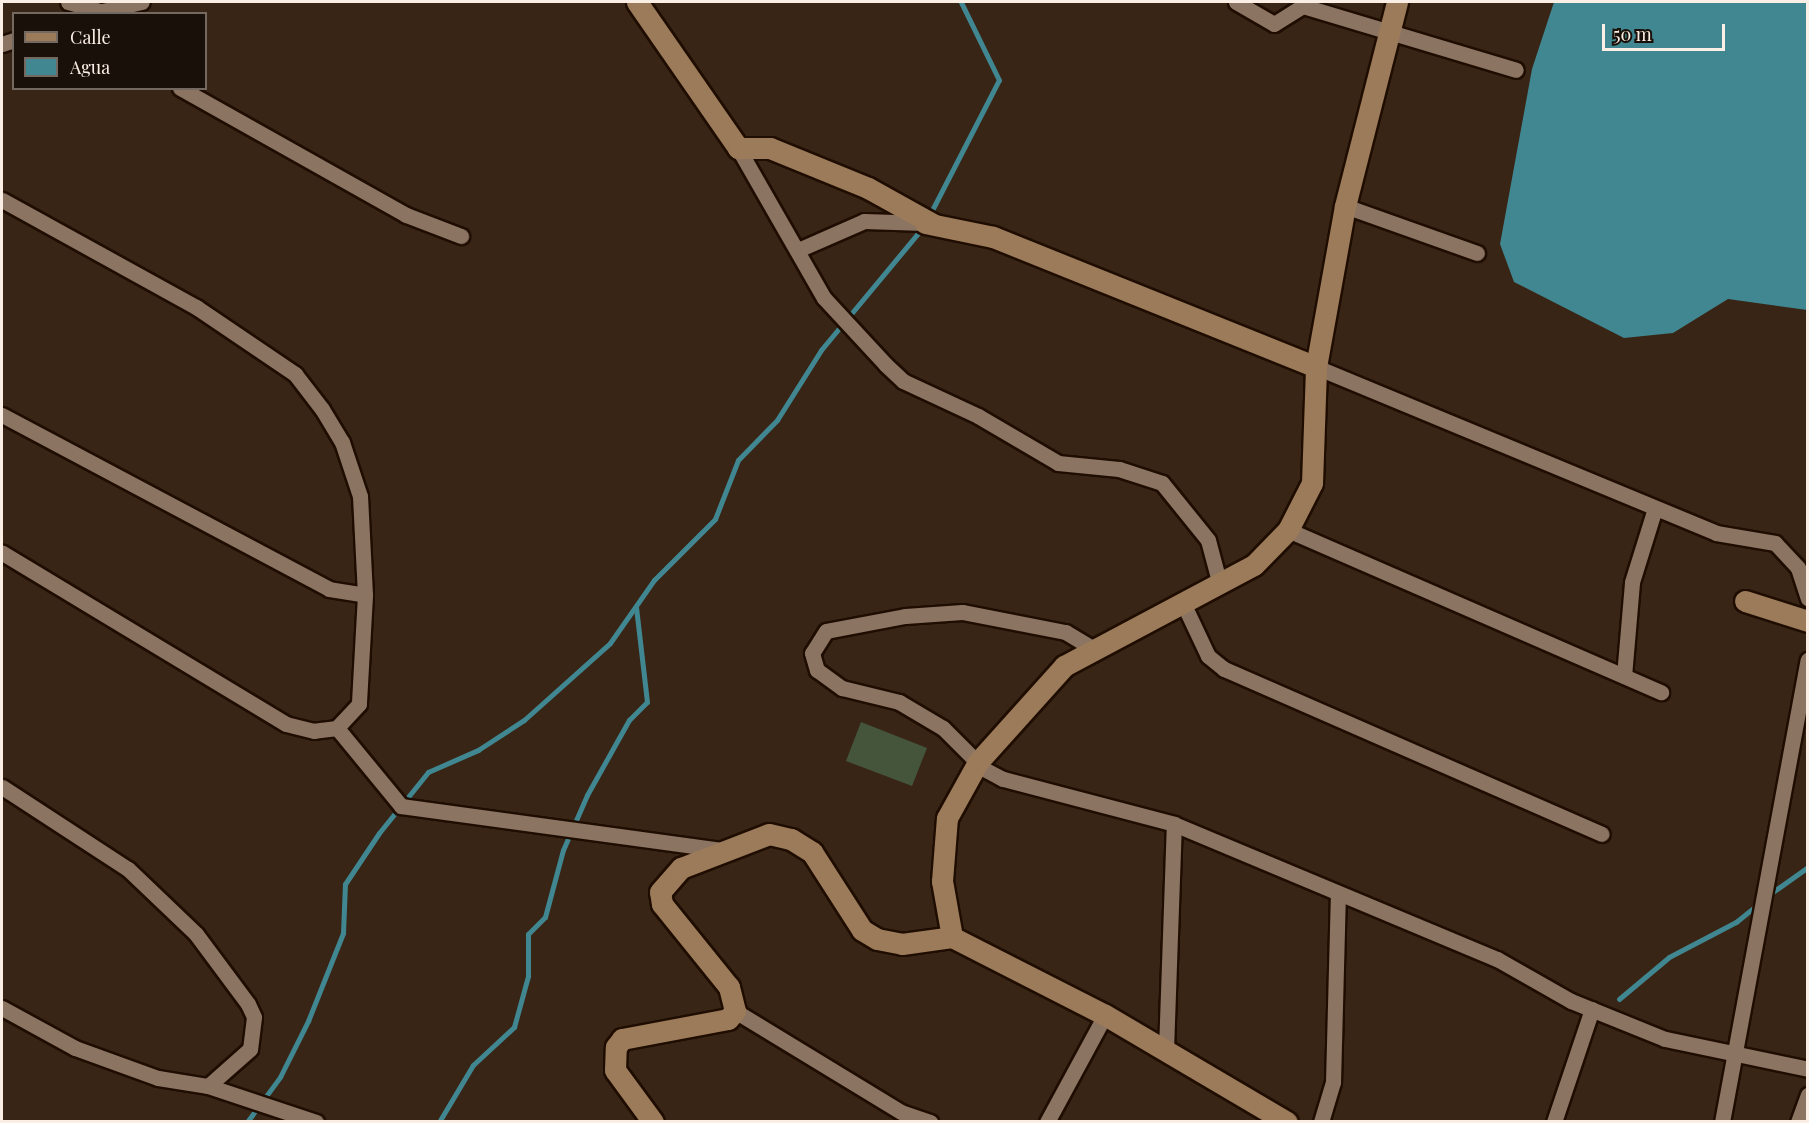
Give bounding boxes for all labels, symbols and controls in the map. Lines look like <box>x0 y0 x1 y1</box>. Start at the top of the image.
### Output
legend <box>12 12 207 90</box>
scale bar <box>1605 12 1728 50</box>
text: 50 m <box>1613 22 1652 46</box>
text: Calle <box>70 25 111 49</box>
text: Agua <box>70 55 110 79</box>

